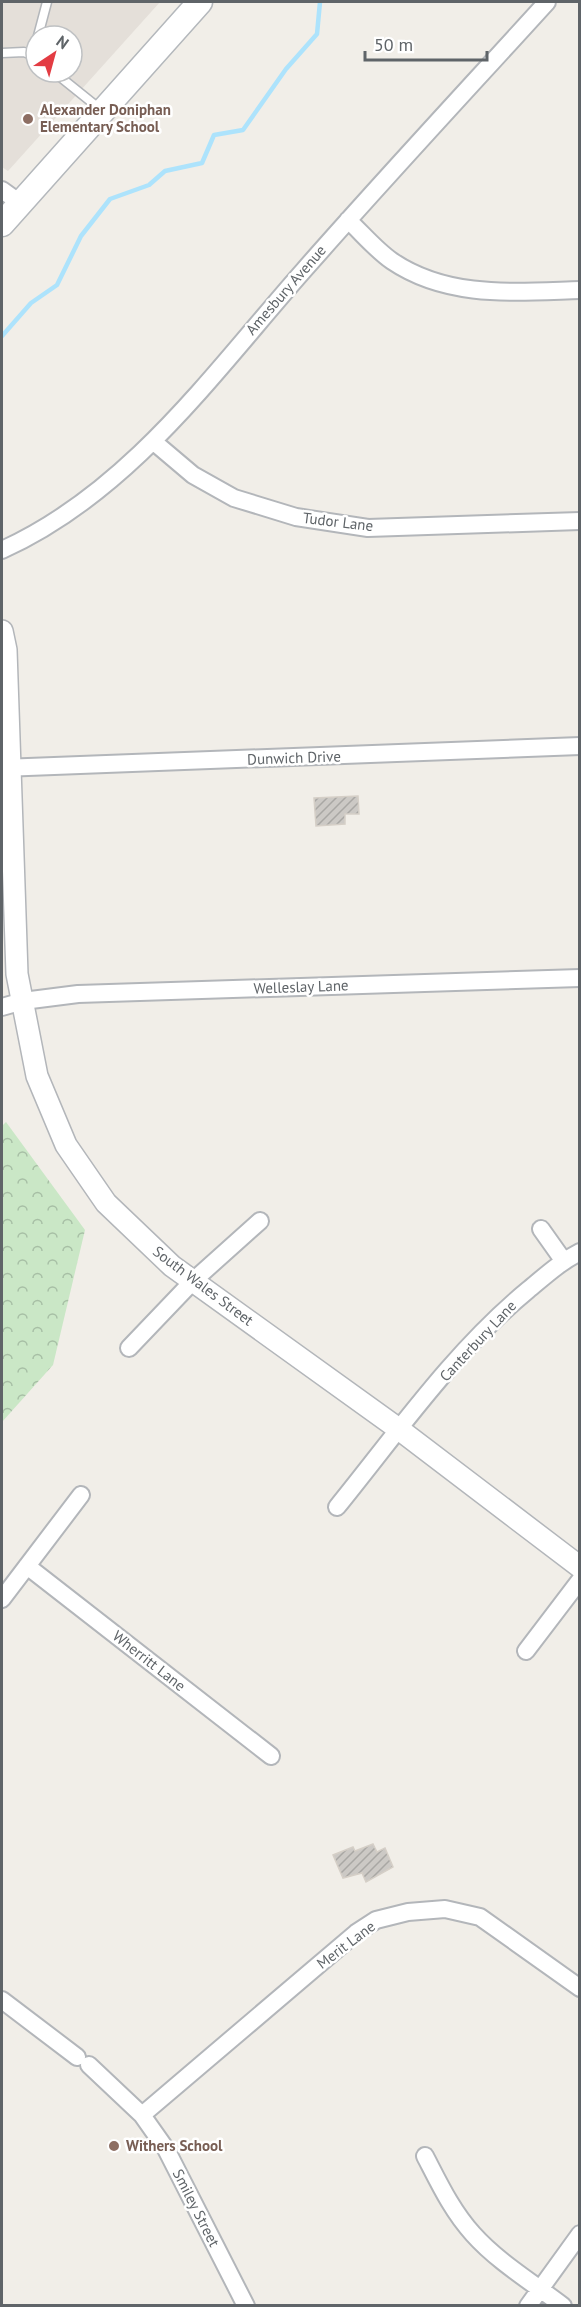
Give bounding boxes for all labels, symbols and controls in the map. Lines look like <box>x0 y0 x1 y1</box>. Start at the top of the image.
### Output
north arrow <box>24 24 84 84</box>
scale bar <box>365 24 486 62</box>
text: N <box>53 31 73 53</box>
text: 50 m <box>374 33 413 56</box>
place label: Alexander Doniphan Elementary School <box>40 100 171 136</box>
marker: Alexander Doniphan Elementary School <box>21 112 35 126</box>
street label: Amesbury Avenue <box>241 241 330 339</box>
street label: Tudor Lane <box>302 508 374 535</box>
street label: Dunwich Drive <box>247 746 341 769</box>
street label: Welleslay Lane <box>253 975 349 998</box>
street label: South Wales Street <box>149 1242 257 1330</box>
street label: Canterbury Lane <box>435 1296 520 1385</box>
street label: Wherritt Lane <box>109 1626 190 1695</box>
street label: Merit Lane <box>313 1916 379 1973</box>
place label: Withers School <box>126 2136 223 2155</box>
marker: Withers School <box>107 2139 121 2153</box>
street label: Smiley Street <box>169 2166 224 2250</box>

